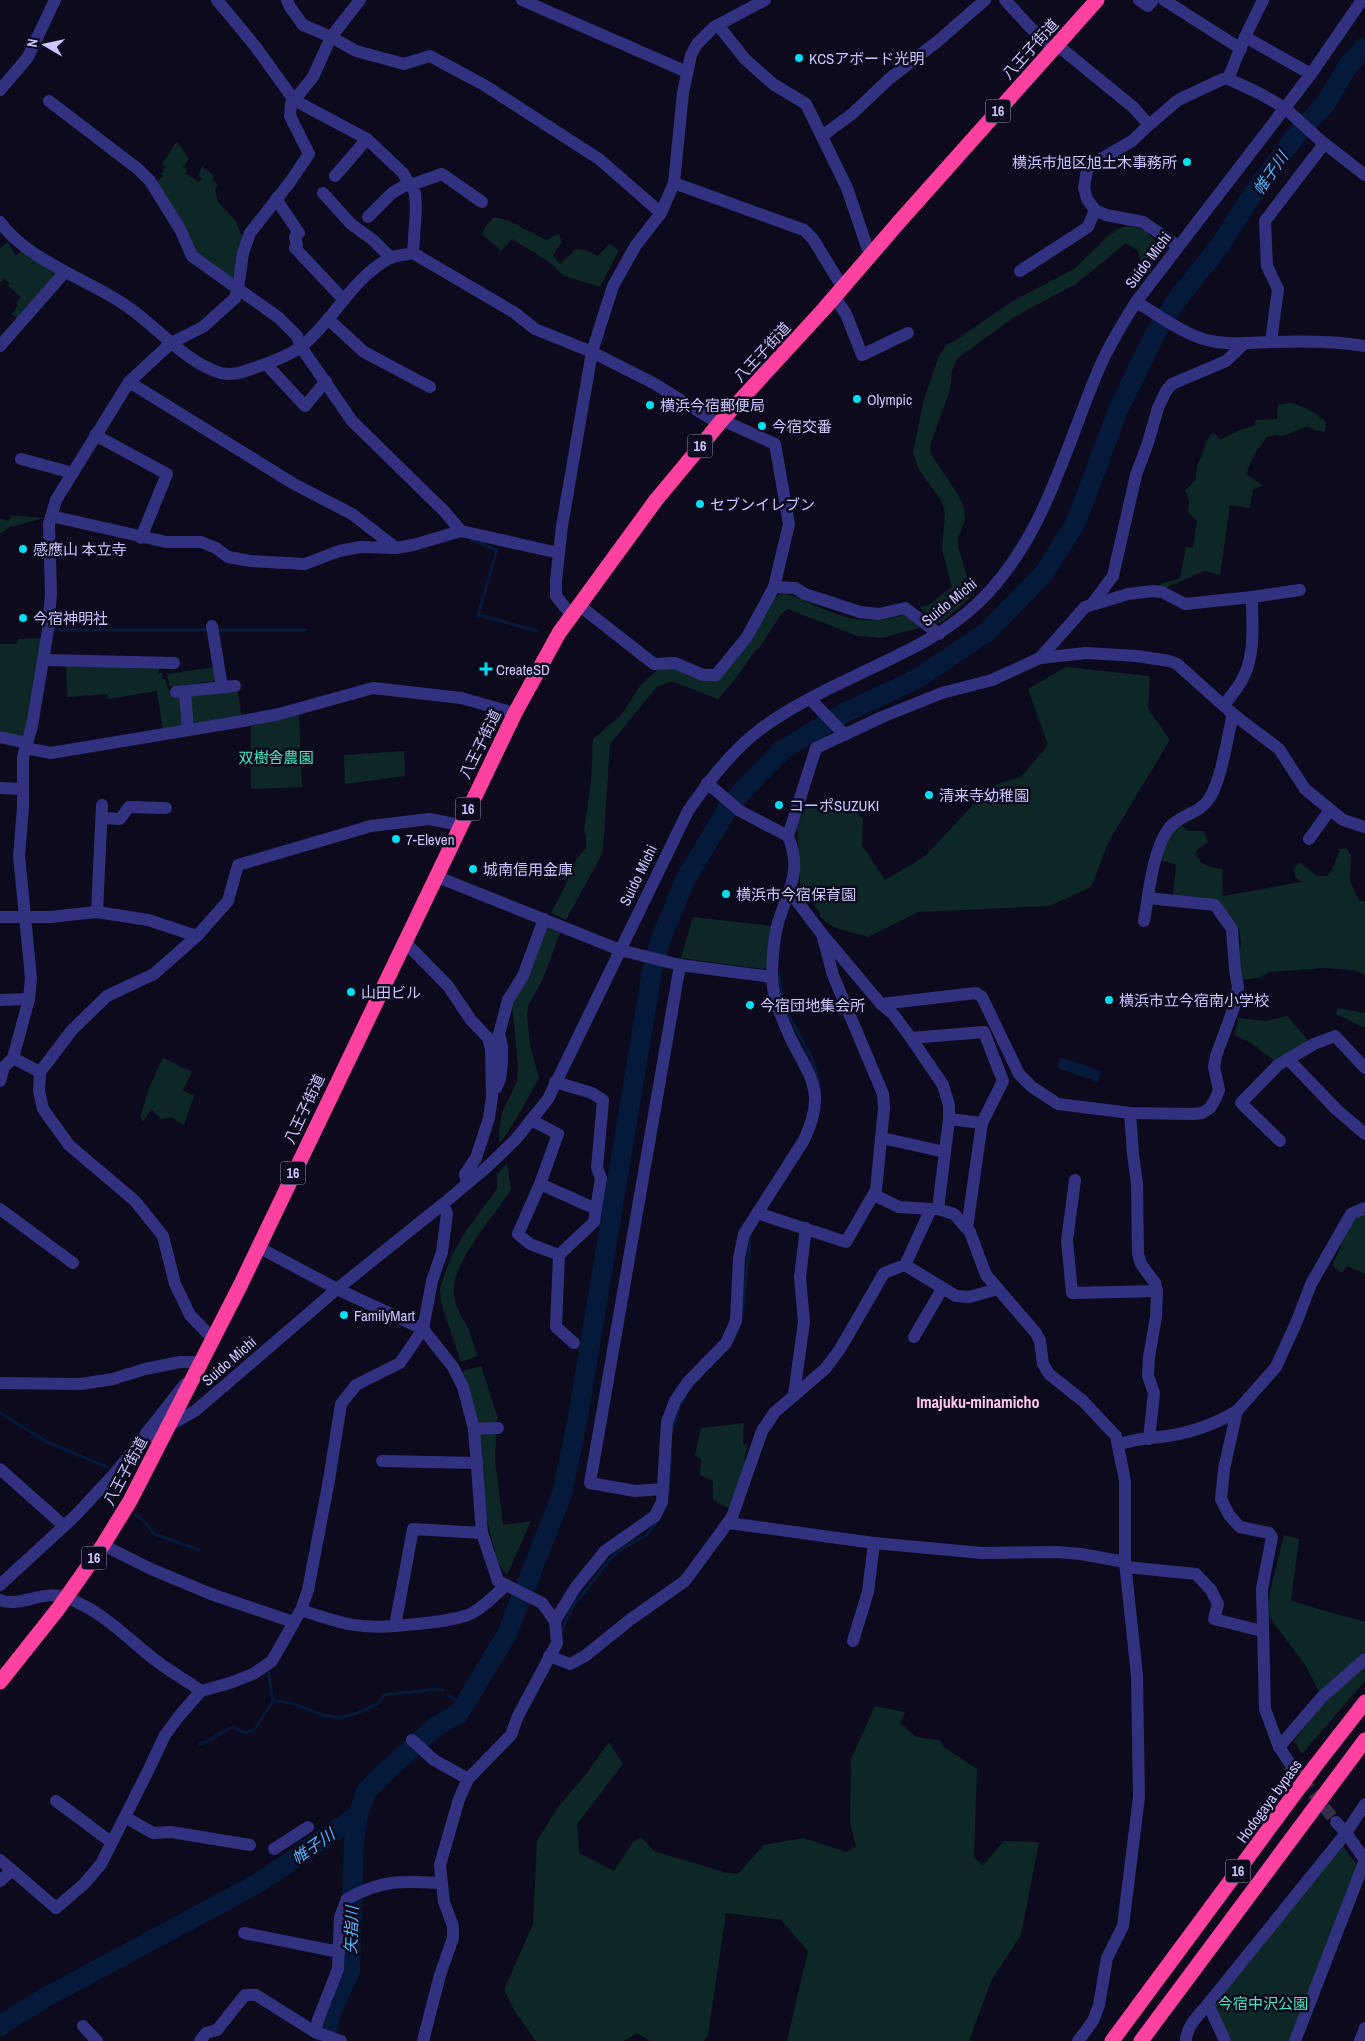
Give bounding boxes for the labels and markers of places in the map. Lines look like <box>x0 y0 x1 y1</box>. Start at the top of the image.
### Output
place label: KCSアボード光明 <box>809 48 924 69</box>
marker: KCSアボード光明 <box>793 52 805 64</box>
place label: 横浜市旭区旭土木事務所 <box>1012 152 1177 173</box>
marker: 横浜市旭区旭土木事務所 <box>1181 156 1193 168</box>
place label: Olympic <box>867 389 912 410</box>
marker: Olympic <box>851 393 863 405</box>
place label: 横浜今宿郵便局 <box>660 395 765 416</box>
marker: 横浜今宿郵便局 <box>644 399 656 411</box>
place label: 今宿交番 <box>772 416 832 437</box>
marker: 今宿交番 <box>756 420 768 432</box>
place label: セブンイレブン <box>710 494 815 515</box>
marker: セブンイレブン <box>694 498 706 510</box>
place label: 感應山 本立寺 <box>33 539 126 560</box>
marker: 感應山 本立寺 <box>17 543 29 555</box>
place label: 今宿神明社 <box>33 608 108 629</box>
marker: 今宿神明社 <box>17 612 29 624</box>
place label: CreateSD <box>496 659 550 680</box>
marker: CreateSD <box>480 663 492 675</box>
place label: 清来寺幼稚園 <box>939 785 1029 806</box>
marker: 清来寺幼稚園 <box>923 789 935 801</box>
place label: コーポSUZUKI <box>789 795 879 816</box>
marker: コーポSUZUKI <box>773 799 785 811</box>
place label: 7-Eleven <box>406 829 455 850</box>
marker: 7-Eleven <box>390 833 402 845</box>
place label: 城南信用金庫 <box>483 859 573 880</box>
marker: 城南信用金庫 <box>467 863 479 875</box>
place label: 横浜市今宿保育園 <box>736 884 856 905</box>
marker: 横浜市今宿保育園 <box>720 888 732 900</box>
place label: 山田ビル <box>361 982 421 1003</box>
marker: 山田ビル <box>345 986 357 998</box>
place label: 横浜市立今宿南小学校 <box>1119 990 1269 1011</box>
marker: 横浜市立今宿南小学校 <box>1103 994 1115 1006</box>
place label: 今宿団地集会所 <box>760 995 865 1016</box>
marker: 今宿団地集会所 <box>744 999 756 1011</box>
place label: FamilyMart <box>354 1305 415 1326</box>
marker: FamilyMart <box>338 1309 350 1321</box>

